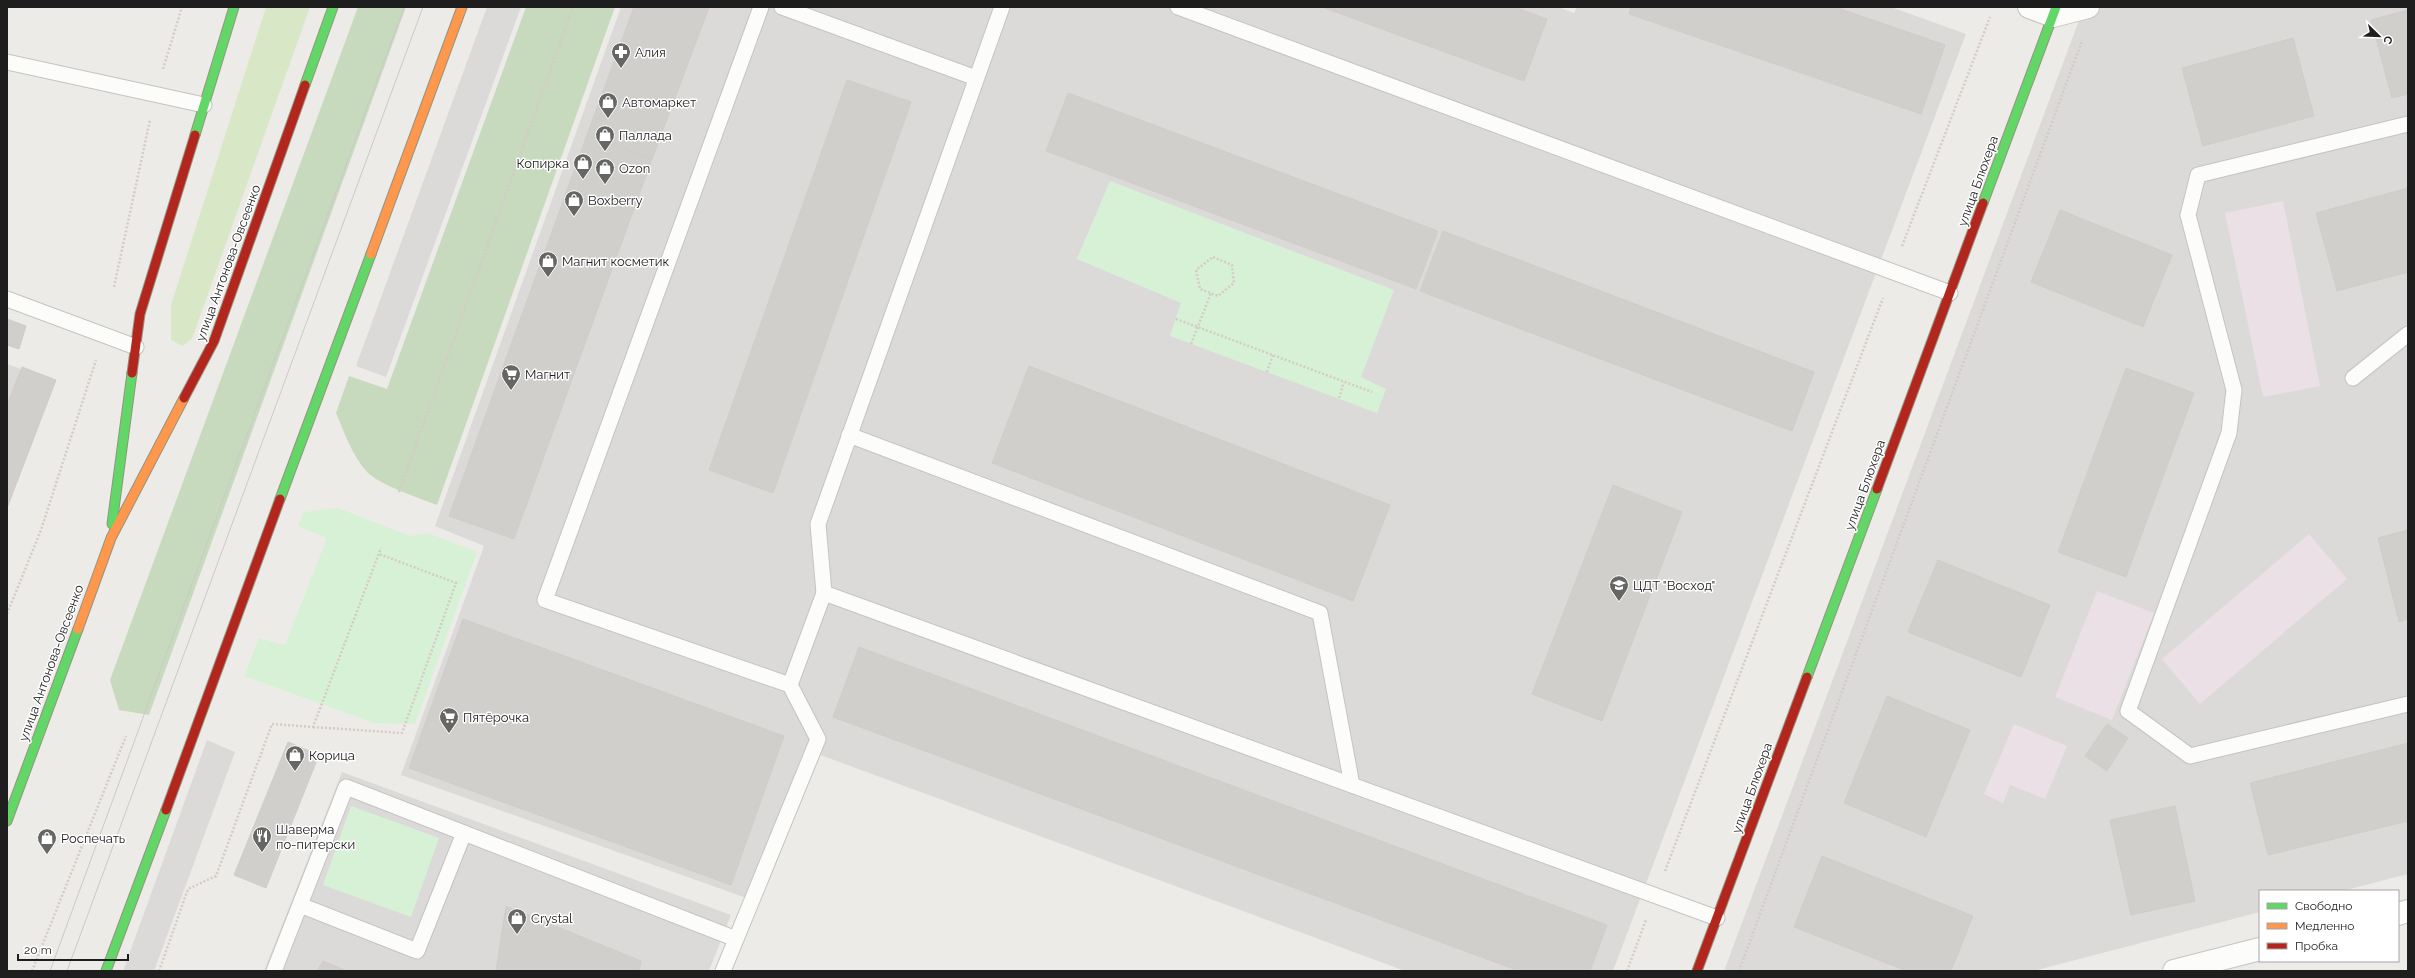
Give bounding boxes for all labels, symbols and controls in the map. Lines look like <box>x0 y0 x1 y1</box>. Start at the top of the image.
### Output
north arrow <box>2359 16 2399 56</box>
text: С <box>2380 34 2395 46</box>
pharmacy icon: Алия <box>610 41 632 69</box>
place label: Алия <box>635 45 666 60</box>
shop icon: Автомаркет <box>597 91 619 119</box>
place label: Автомаркет <box>622 95 696 110</box>
shop icon: Паллада <box>594 124 616 152</box>
place label: Паллада <box>619 128 672 143</box>
street label: улица Блюхера <box>1955 134 2001 228</box>
shop icon: Копирка <box>572 152 594 180</box>
place label: Копирка <box>516 156 569 171</box>
shop icon: Ozon <box>594 157 616 185</box>
place label: Ozon <box>619 161 650 176</box>
street label: улица Антонова-Овсеенко <box>193 182 263 343</box>
shop icon: Boxberry <box>563 189 585 217</box>
place label: Boxberry <box>588 193 642 208</box>
shop icon: Магнит косметик <box>537 250 559 278</box>
place label: Магнит косметик <box>562 254 669 269</box>
supermarket icon: Магнит <box>500 363 522 391</box>
place label: Магнит <box>525 367 570 382</box>
street label: улица Блюхера <box>1842 438 1888 532</box>
school or university icon: ЦДТ "Восход" <box>1608 574 1630 602</box>
place label: ЦДТ "Восход" <box>1633 578 1715 593</box>
street label: улица Антонова-Овсеенко <box>16 582 86 743</box>
supermarket icon: Пятёрочка <box>438 706 460 734</box>
place label: Пятёрочка <box>463 710 529 725</box>
street label: улица Блюхера <box>1729 741 1775 835</box>
shop icon: Корица <box>284 744 306 772</box>
place label: Корица <box>309 748 355 763</box>
place label: Шаверма по-питерски <box>276 822 355 852</box>
restaurant icon: Шаверма по-питерски <box>251 825 273 853</box>
shop icon: Роспечать <box>36 827 58 855</box>
place label: Роспечать <box>61 831 125 846</box>
legend <box>2259 890 2399 962</box>
text: Свободно <box>2295 899 2352 913</box>
shop icon: Crystal <box>506 907 528 935</box>
place label: Crystal <box>531 911 573 926</box>
text: Медленно <box>2295 919 2354 933</box>
scale bar <box>18 936 128 962</box>
text: Пробка <box>2295 939 2338 953</box>
text: 20 m <box>24 943 52 957</box>

